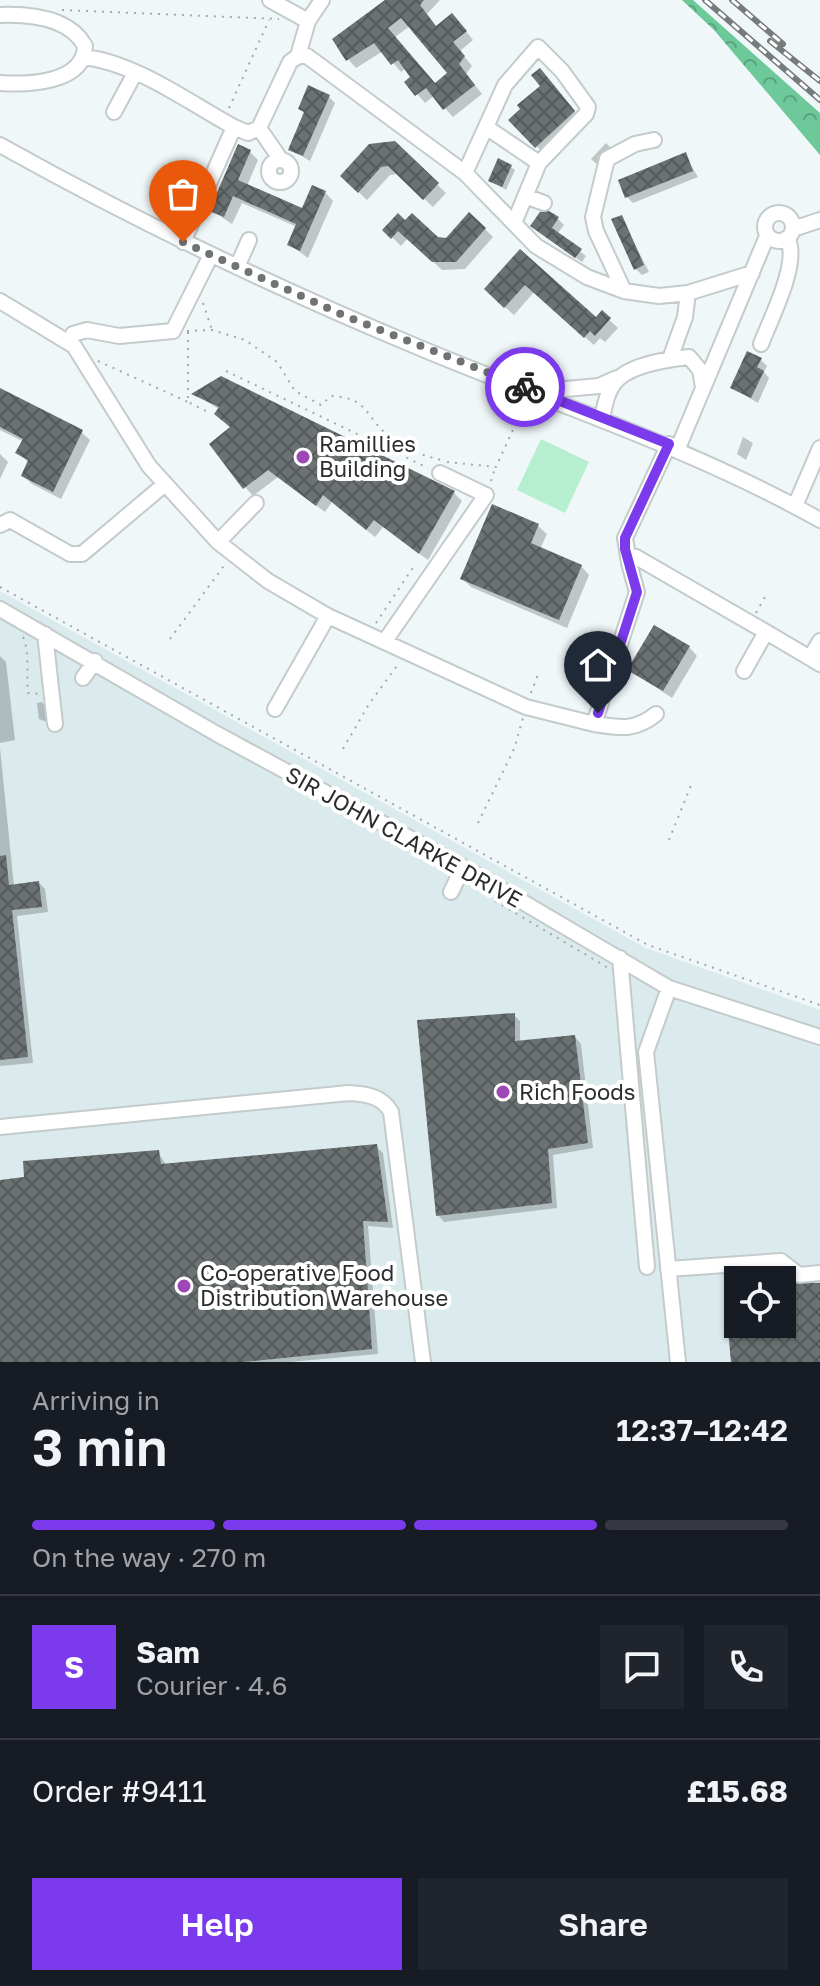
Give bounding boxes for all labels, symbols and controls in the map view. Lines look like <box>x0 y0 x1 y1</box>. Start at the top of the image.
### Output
pin <box>149 160 217 242</box>
icon: bag <box>161 172 205 216</box>
courier <box>485 347 565 427</box>
icon: bike <box>503 365 547 409</box>
place label: Ramillies Building <box>319 430 416 482</box>
marker: Ramillies Building <box>294 448 312 466</box>
pin <box>564 631 632 713</box>
icon: home <box>576 643 620 687</box>
street label: SIR JOHN CLARKE DRIVE <box>281 760 527 913</box>
place label: Rich Foods <box>519 1078 635 1105</box>
marker: Rich Foods <box>494 1083 512 1101</box>
place label: Co-operative Food Distribution Warehouse <box>200 1259 448 1311</box>
map controls <box>724 1266 796 1338</box>
button: locate <box>724 1266 796 1338</box>
marker: Co-operative Food Distribution Warehouse <box>175 1277 193 1295</box>
text: Arriving in <box>32 1385 160 1416</box>
text: 12:37–12:42 <box>616 1412 788 1448</box>
text: 3 min <box>32 1415 167 1477</box>
text: On the way · 270 m <box>32 1542 266 1573</box>
button: chat <box>600 1625 684 1709</box>
button: phone <box>704 1625 788 1709</box>
text: Sam <box>136 1634 200 1670</box>
text: S <box>64 1649 84 1685</box>
text: Courier · 4.6 <box>136 1670 288 1701</box>
text: Order #9411 <box>32 1773 207 1809</box>
text: £15.68 <box>687 1773 788 1809</box>
button: Help <box>32 1878 402 1970</box>
button: Share <box>418 1878 788 1970</box>

